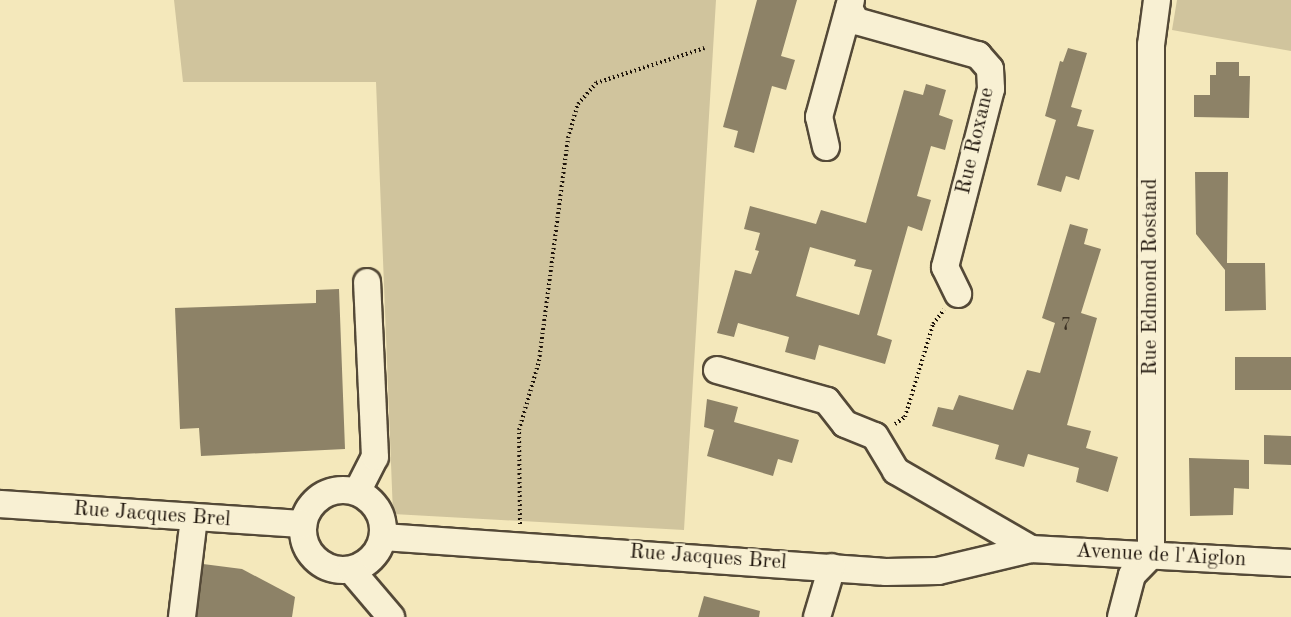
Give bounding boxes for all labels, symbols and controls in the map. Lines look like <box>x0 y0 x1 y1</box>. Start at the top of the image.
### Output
street label: Rue Roxane <box>951 85 1001 197</box>
street label: Rue Edmond Rostand <box>1138 178 1164 376</box>
house number: 7 <box>1061 314 1071 336</box>
street label: Rue Jacques Brel <box>73 497 231 533</box>
street label: Avenue de l'Aiglon <box>1075 539 1247 573</box>
street label: Rue Jacques Brel <box>629 540 787 576</box>

